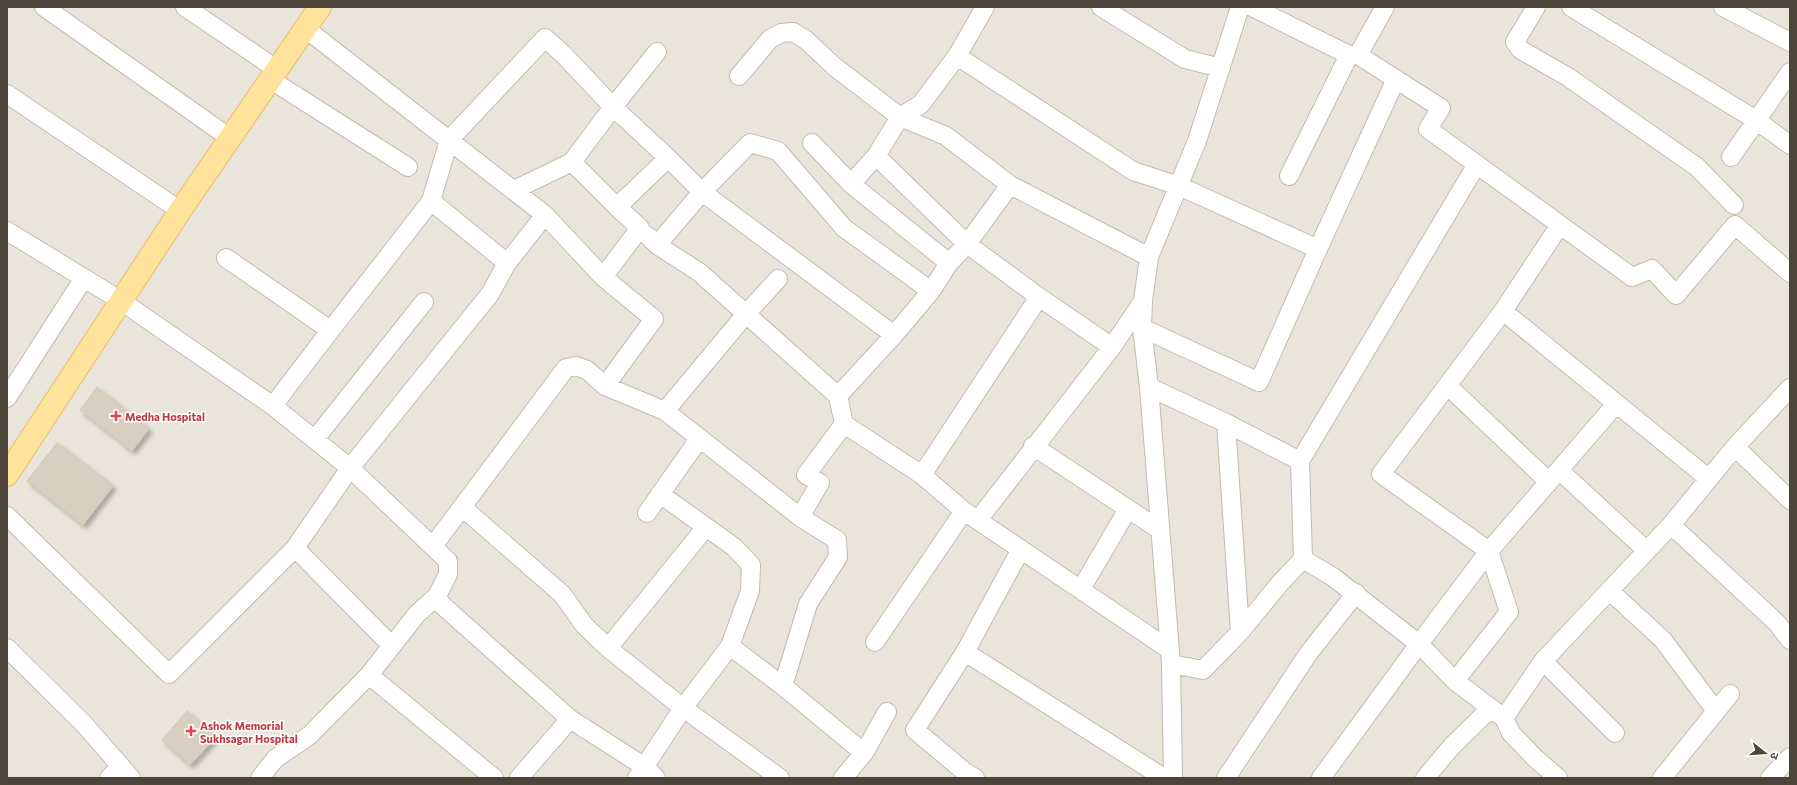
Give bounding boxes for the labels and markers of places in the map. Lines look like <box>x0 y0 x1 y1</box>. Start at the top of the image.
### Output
marker: Medha Hospital <box>110 410 122 422</box>
place label: Medha Hospital <box>125 410 205 423</box>
place label: Ashok Memorial Sukhsagar Hospital <box>200 719 298 745</box>
marker: Ashok Memorial Sukhsagar Hospital <box>185 725 197 737</box>

